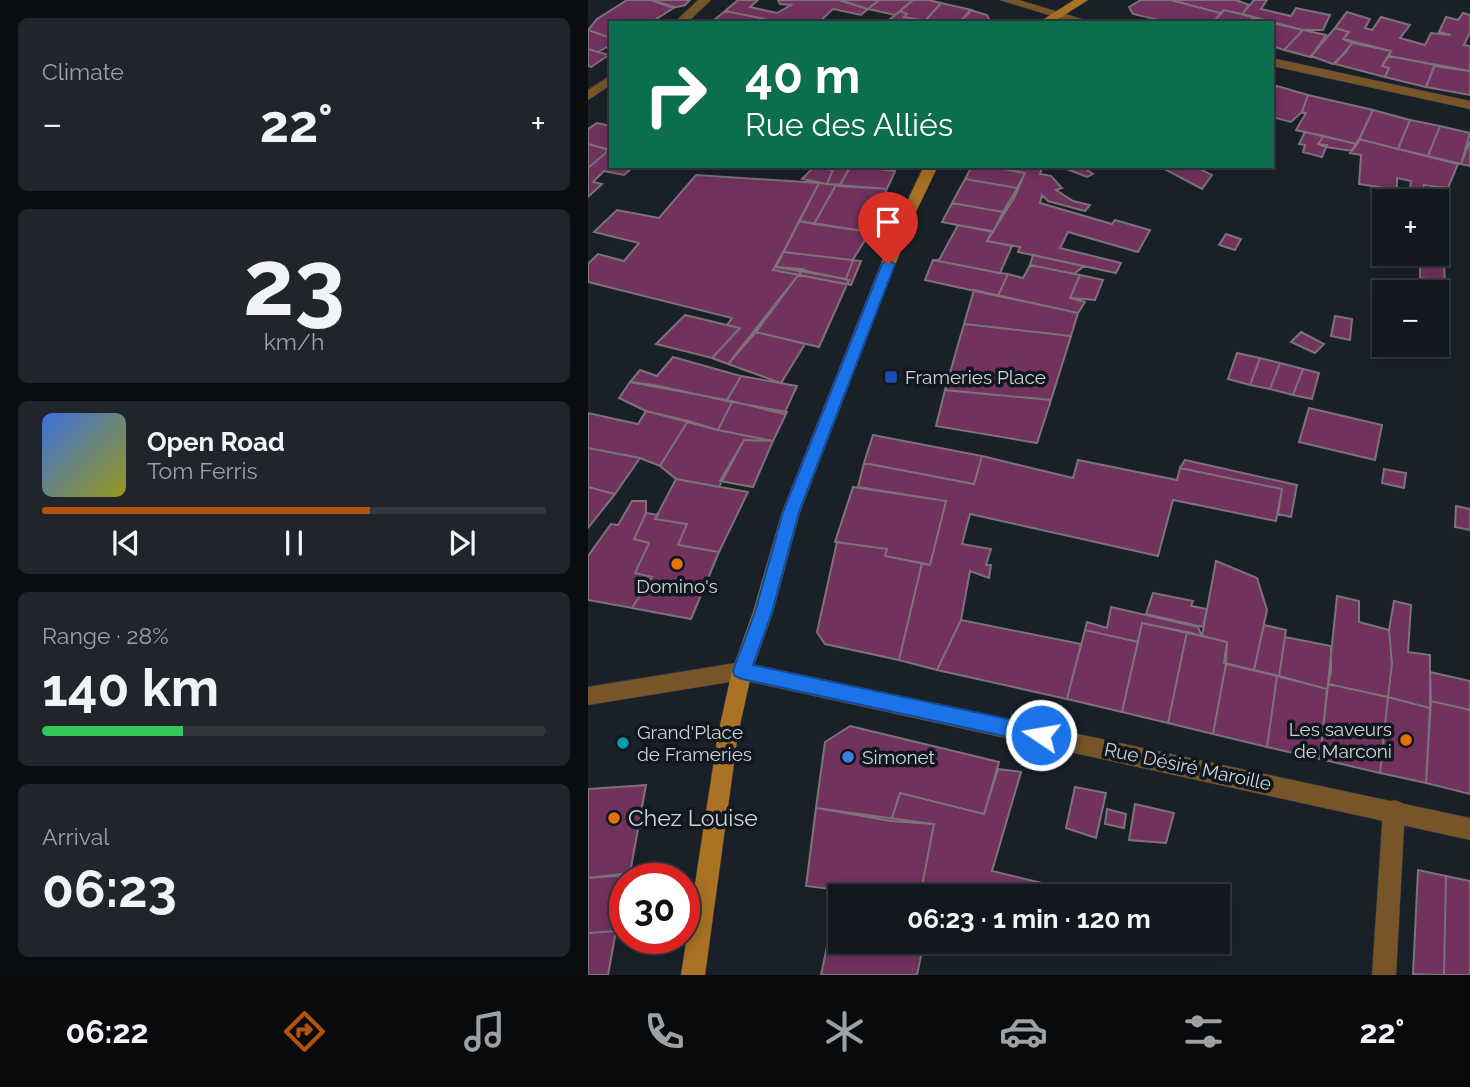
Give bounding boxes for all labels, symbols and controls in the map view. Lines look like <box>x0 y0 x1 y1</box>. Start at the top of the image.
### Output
text: 40 m <box>745 47 860 104</box>
icon: right <box>630 49 721 140</box>
text: Climate <box>42 58 124 85</box>
text: 22° <box>260 93 333 154</box>
text: − <box>42 101 62 146</box>
text: + <box>530 101 546 146</box>
text: Rue des Alliés <box>745 106 953 143</box>
map controls <box>1372 189 1449 357</box>
button: + <box>1372 189 1449 266</box>
pin <box>858 192 918 264</box>
icon: arrive <box>869 203 907 241</box>
text: 23 <box>243 229 345 336</box>
button: − <box>1372 280 1449 357</box>
text: km/h <box>264 328 324 355</box>
place label: Frameries Place <box>905 366 1046 388</box>
marker: Frameries Place <box>883 369 899 385</box>
text: Open Road <box>147 427 285 457</box>
text: Tom Ferris <box>147 457 258 484</box>
icon: previous <box>107 524 145 562</box>
icon: pause <box>275 524 313 562</box>
icon: next <box>443 524 481 562</box>
marker: Domino's <box>669 556 685 572</box>
place label: Domino's <box>636 575 718 597</box>
text: Range · 28% <box>42 622 169 649</box>
text: 140 km <box>42 657 219 718</box>
position arrow <box>1004 698 1078 772</box>
place label: Les saveurs de Marconi <box>1289 718 1392 762</box>
place label: Grand'Place de Frameries <box>637 721 752 765</box>
marker: Les saveurs de Marconi <box>1398 732 1414 748</box>
marker: Grand'Place de Frameries <box>615 735 631 751</box>
street label: Rue Désiré Maroille <box>1102 738 1274 794</box>
place label: Simonet <box>862 746 936 768</box>
marker: Simonet <box>840 749 856 765</box>
place label: Chez Louise <box>628 804 758 831</box>
marker: Chez Louise <box>606 810 622 826</box>
text: Arrival <box>42 823 109 850</box>
text: 06:23 <box>42 858 177 919</box>
speed limit sign: 30 <box>609 863 700 954</box>
text: 06:23 · 1 min · 120 m <box>907 904 1151 934</box>
icon: directions <box>280 1007 329 1056</box>
icon: music <box>460 1007 509 1056</box>
icon: phone <box>640 1007 689 1056</box>
icon: climate <box>820 1007 869 1056</box>
icon: car <box>999 1007 1048 1056</box>
icon: filters <box>1179 1007 1228 1056</box>
text: 06:22 <box>65 1013 149 1050</box>
text: 22° <box>1359 1013 1404 1050</box>

